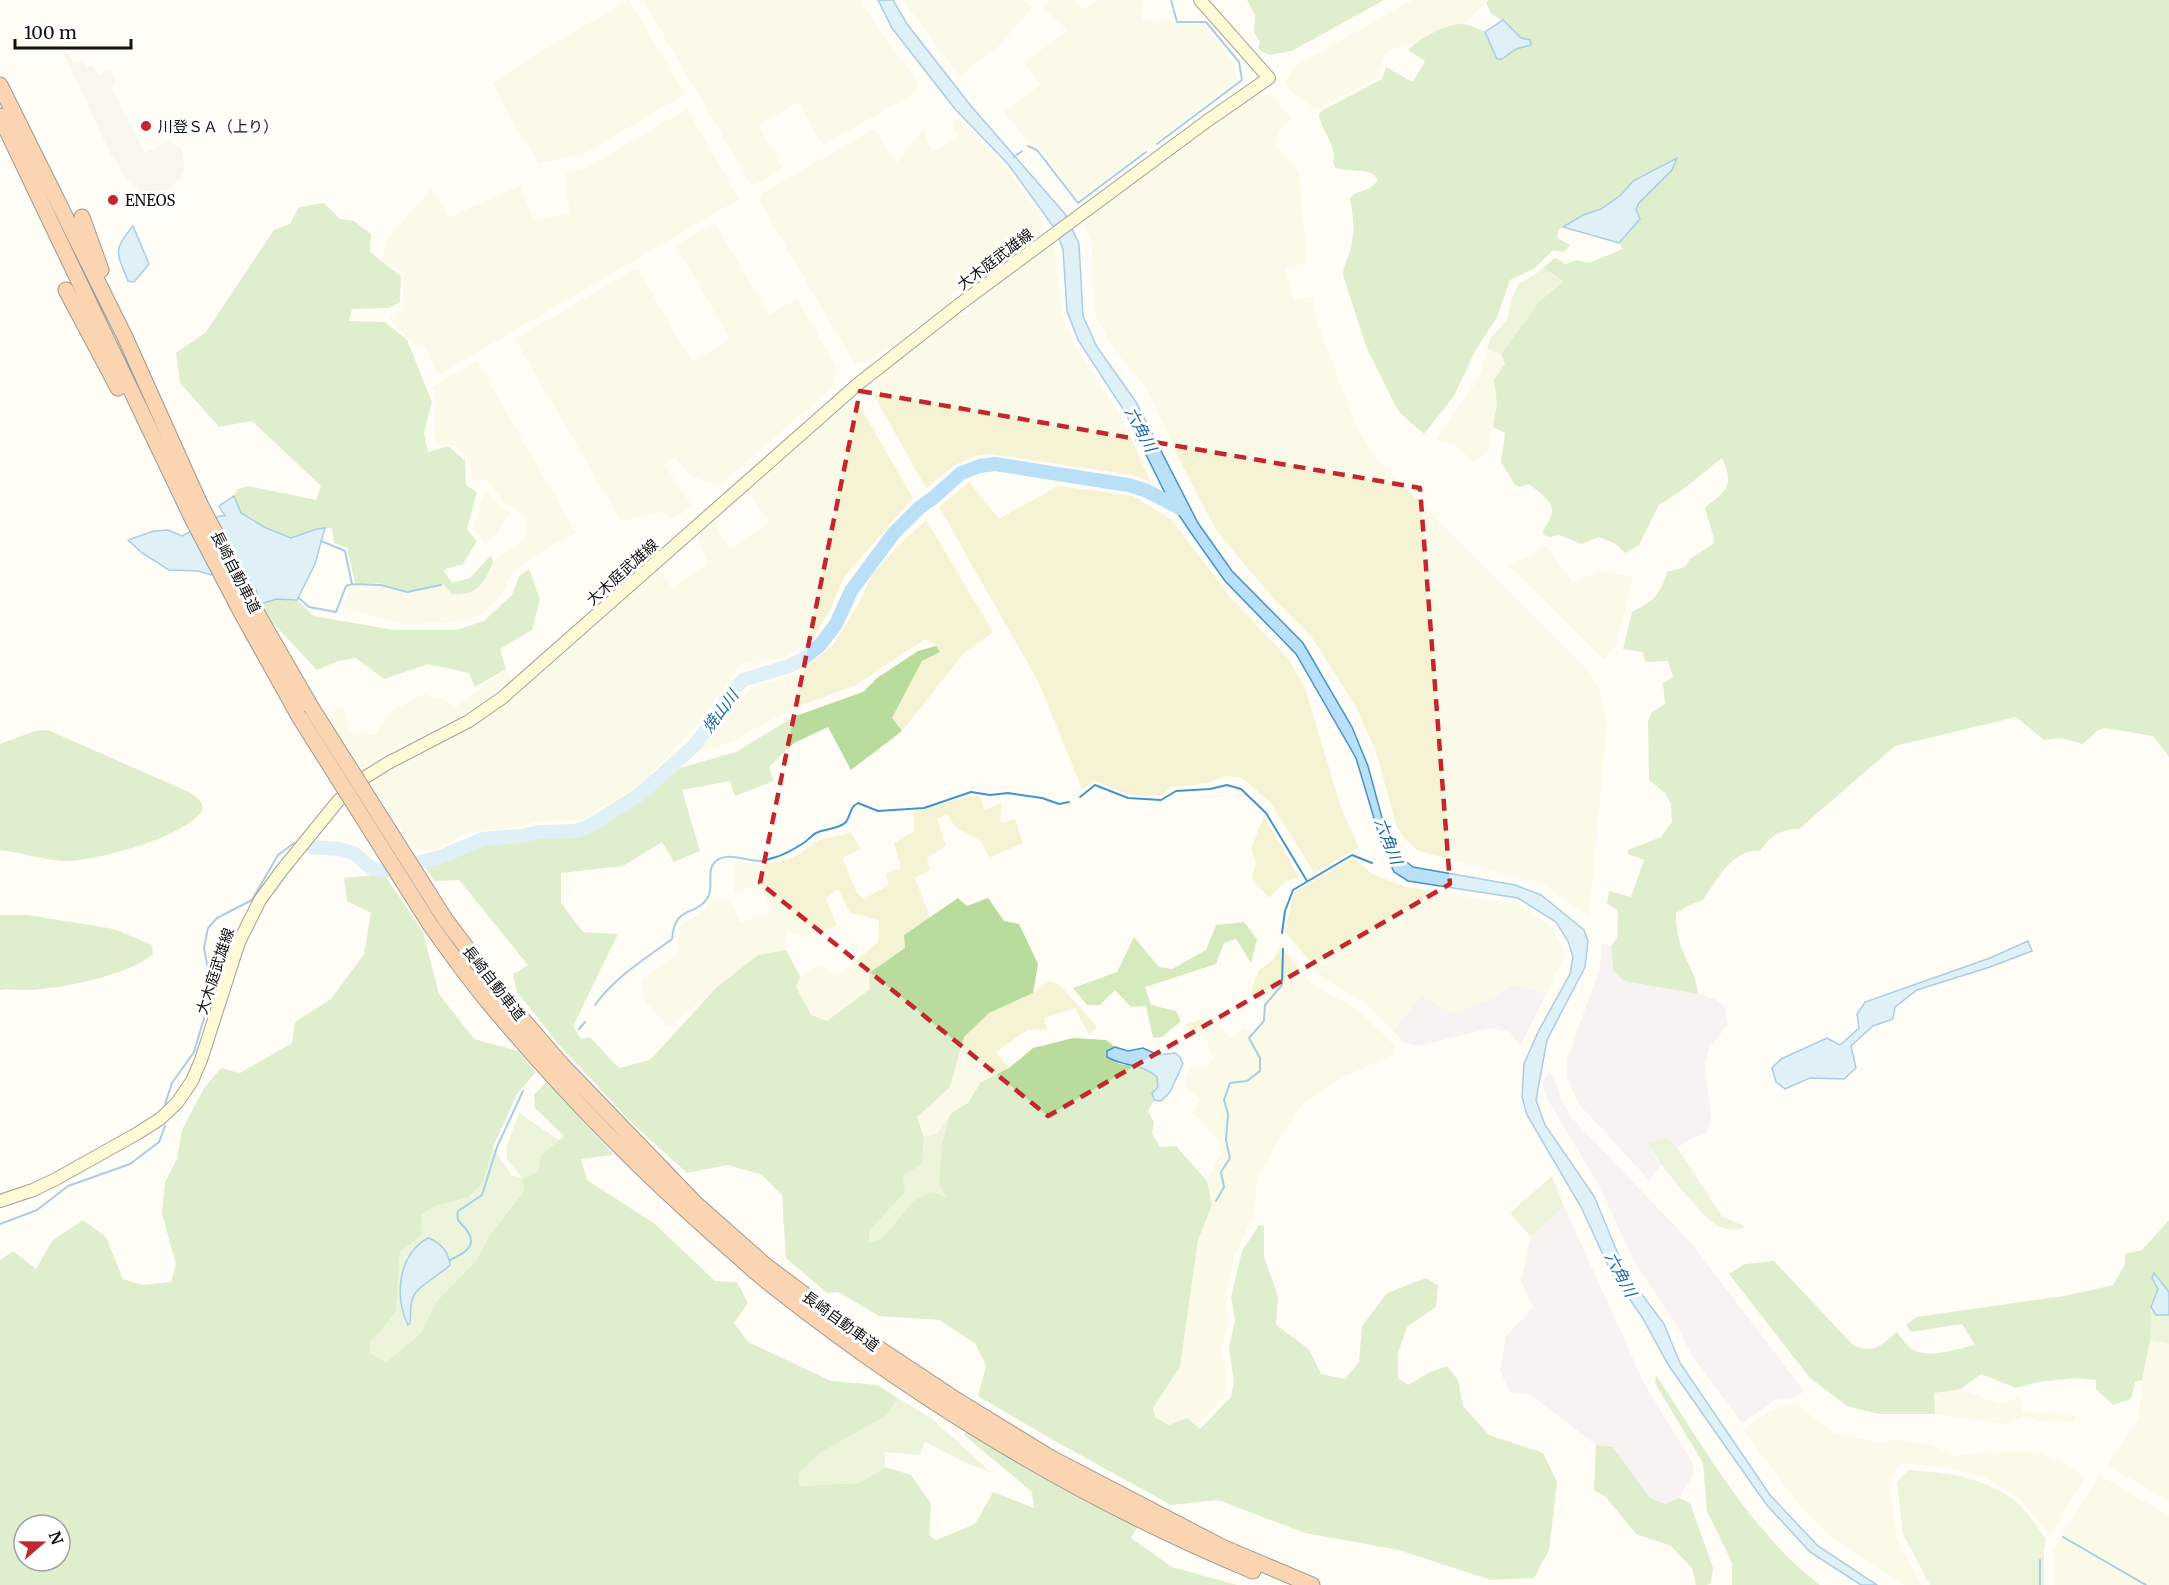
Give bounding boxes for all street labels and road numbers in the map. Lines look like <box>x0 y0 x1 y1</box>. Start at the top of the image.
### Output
street label: 大木庭武雄線 <box>953 224 1037 294</box>
street label: 長崎自動車道 <box>207 528 265 616</box>
street label: 大木庭武雄線 <box>582 535 662 609</box>
street label: 大木庭武雄線 <box>192 925 238 1017</box>
street label: 長崎自動車道 <box>459 942 529 1024</box>
street label: 長崎自動車道 <box>799 1287 883 1355</box>

